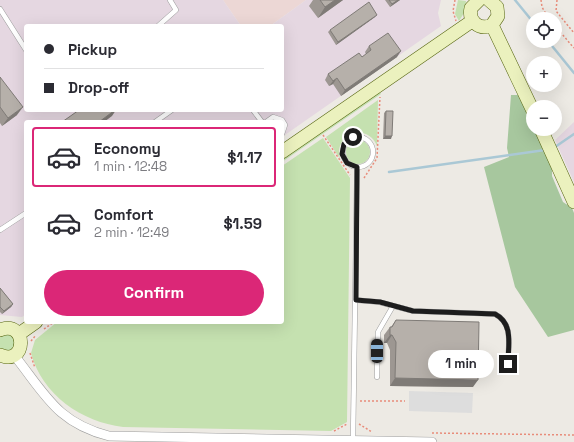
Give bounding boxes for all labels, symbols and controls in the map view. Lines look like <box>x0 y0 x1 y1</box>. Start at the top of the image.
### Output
map controls <box>526 12 562 136</box>
button: locate <box>526 12 562 48</box>
text: Pickup <box>68 40 117 59</box>
button: + <box>526 56 562 92</box>
text: Drop-off <box>68 78 129 97</box>
button: − <box>526 100 562 136</box>
route start <box>344 128 362 146</box>
icon: car <box>46 139 82 175</box>
text: Economy <box>94 139 161 158</box>
text: $1.17 <box>227 148 262 167</box>
text: 1 min · 12:48 <box>94 158 167 175</box>
icon: car <box>46 205 82 241</box>
text: Comfort <box>94 205 154 224</box>
text: $1.59 <box>223 214 262 233</box>
text: 2 min · 12:49 <box>94 224 169 241</box>
button: Confirm <box>44 270 264 316</box>
car <box>371 339 383 363</box>
callout: 1 min <box>428 350 494 378</box>
text: 1 min <box>445 355 477 372</box>
route end <box>499 355 517 373</box>

